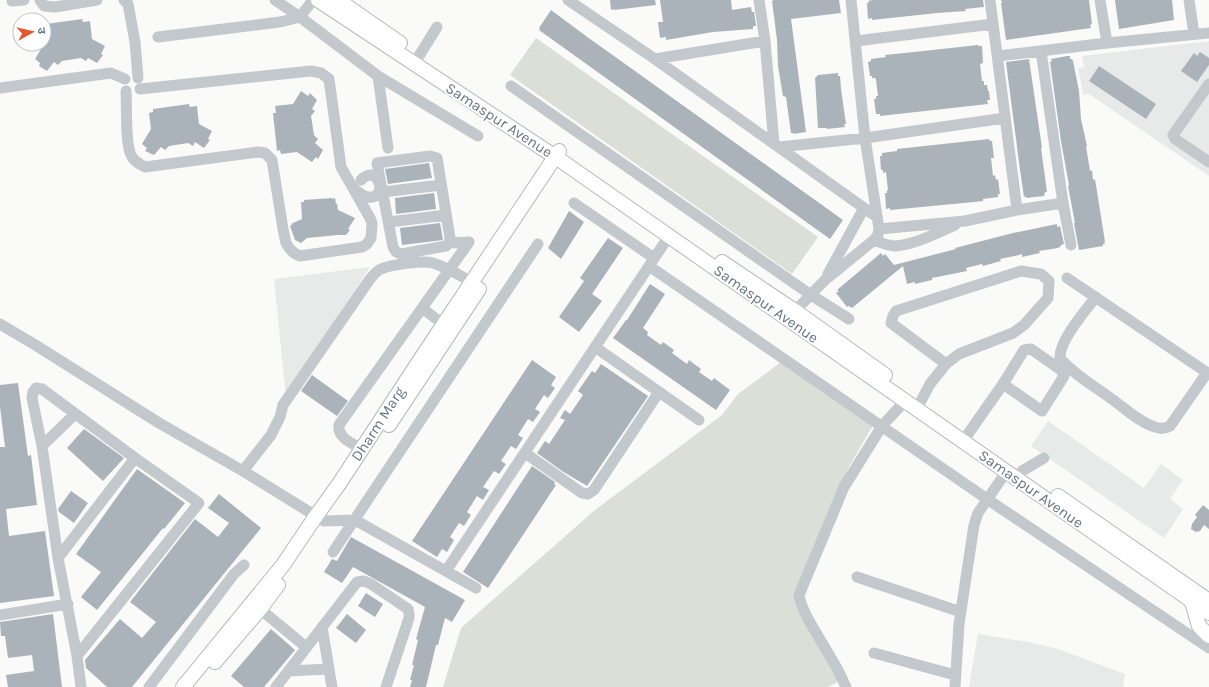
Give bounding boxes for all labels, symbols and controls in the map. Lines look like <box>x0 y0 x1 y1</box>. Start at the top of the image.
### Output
north arrow <box>12 12 52 52</box>
text: उ <box>35 27 48 35</box>
street label: Samaspur Avenue <box>442 79 556 161</box>
street label: Samaspur Avenue <box>710 261 822 347</box>
street label: Dharm Marg <box>347 383 409 464</box>
street label: Samaspur Avenue <box>975 446 1087 532</box>

